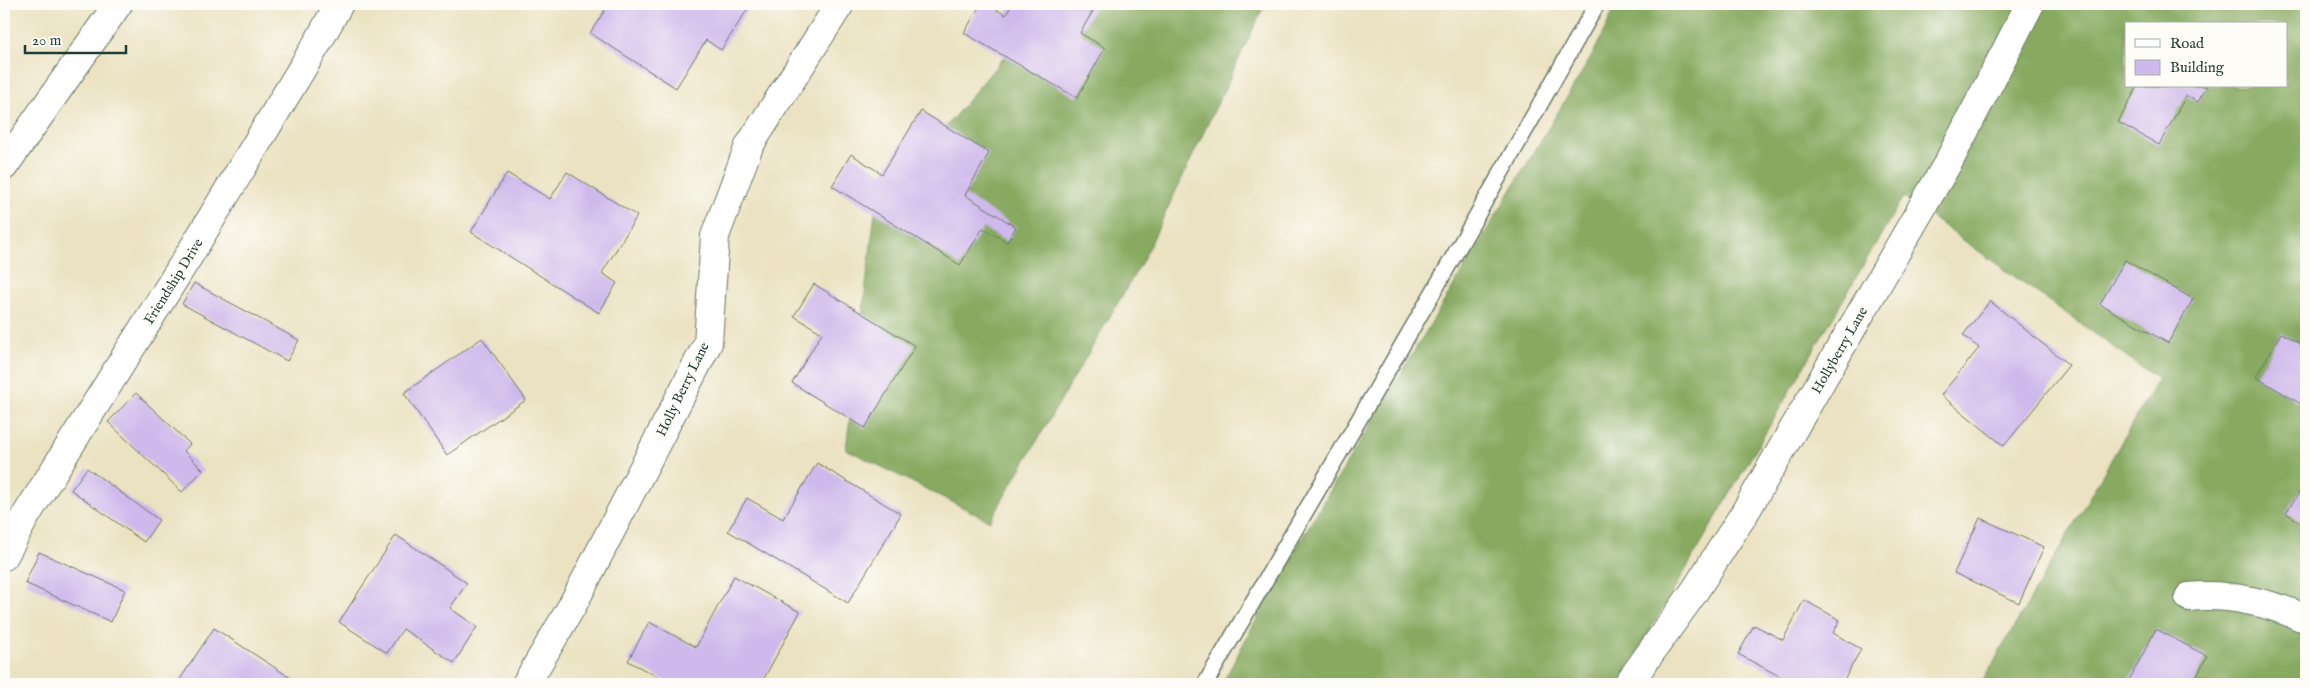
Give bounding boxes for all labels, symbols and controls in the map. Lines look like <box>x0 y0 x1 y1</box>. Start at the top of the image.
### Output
scale bar <box>25 22 126 54</box>
legend <box>2125 22 2288 88</box>
text: 20 m <box>32 31 62 50</box>
text: Road <box>2170 34 2205 53</box>
text: Building <box>2170 58 2225 77</box>
street label: Friendship Drive <box>140 235 208 328</box>
street label: Hollyberry Lane <box>1808 303 1872 397</box>
street label: Holly Berry Lane <box>652 339 714 439</box>

